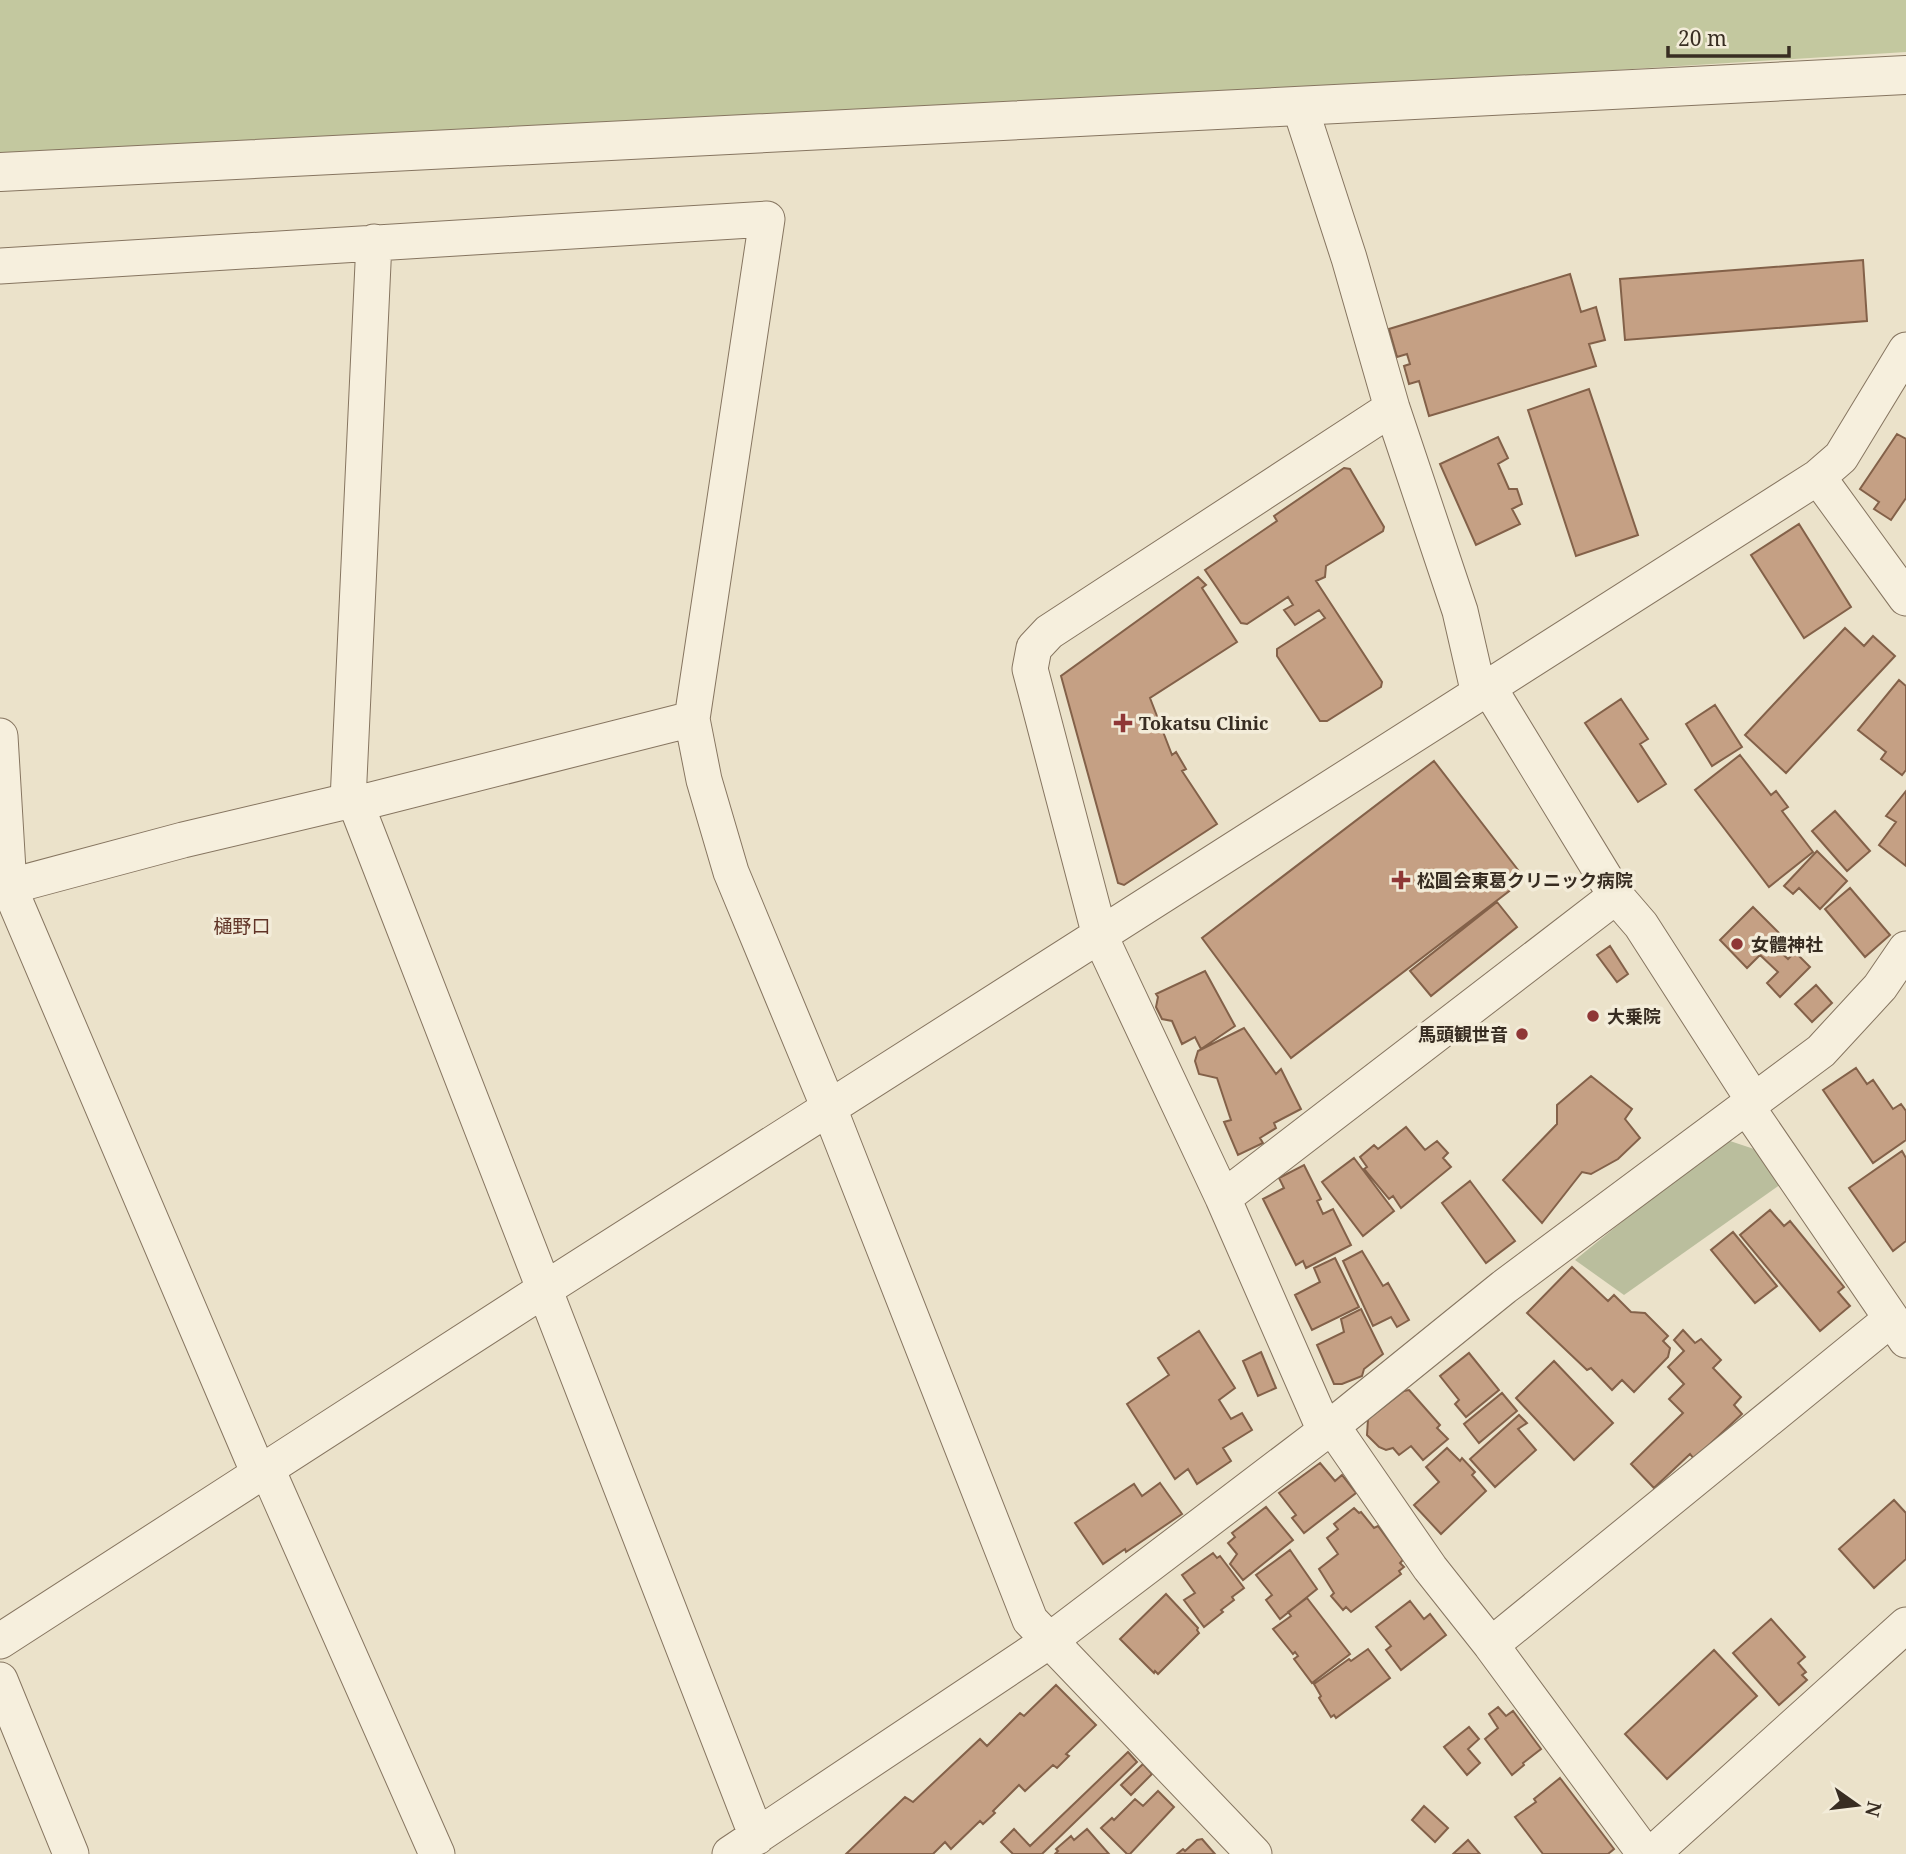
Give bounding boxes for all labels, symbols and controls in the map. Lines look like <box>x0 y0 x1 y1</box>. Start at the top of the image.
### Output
scale bar <box>1668 14 1789 58</box>
text: 20 m <box>1678 24 1727 52</box>
place label: Tokatsu Clinic <box>1139 711 1269 735</box>
marker: Tokatsu Clinic <box>1113 713 1133 733</box>
place label: 松圓会東葛クリニック病院 <box>1417 868 1633 892</box>
marker: 松圓会東葛クリニック病院 <box>1391 870 1411 890</box>
district label: 樋野口 <box>213 913 271 939</box>
place label: 女體神社 <box>1751 932 1823 956</box>
marker: 女體神社 <box>1729 936 1745 952</box>
place label: 大乗院 <box>1607 1004 1661 1028</box>
marker: 大乗院 <box>1585 1008 1601 1024</box>
place label: 馬頭観世音 <box>1418 1022 1508 1046</box>
marker: 馬頭観世音 <box>1514 1026 1530 1042</box>
north arrow <box>1822 1770 1892 1840</box>
text: N <box>1859 1799 1888 1820</box>

